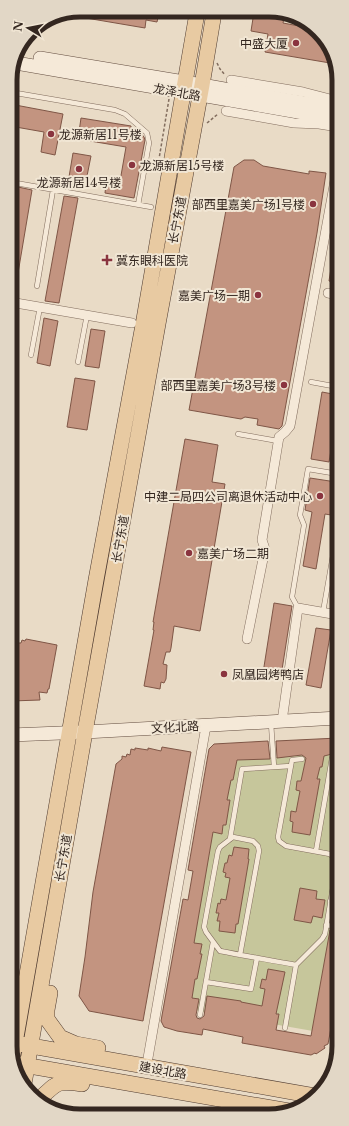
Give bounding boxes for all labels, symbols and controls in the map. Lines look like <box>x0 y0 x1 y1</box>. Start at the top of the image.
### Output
north arrow <box>8 8 48 48</box>
text: N <box>10 19 26 33</box>
place label: 中盛大厦 <box>240 36 288 51</box>
marker: 中盛大厦 <box>291 38 301 48</box>
street label: 龙泽北路 <box>152 80 202 104</box>
place label: 龙源新居11号楼 <box>59 127 142 142</box>
marker: 龙源新居11号楼 <box>46 129 56 139</box>
place label: 龙源新居15号楼 <box>140 158 224 173</box>
marker: 龙源新居15号楼 <box>127 160 137 170</box>
marker: 龙源新居14号楼 <box>74 164 84 174</box>
place label: 龙源新居14号楼 <box>37 175 121 190</box>
street label: 长宁东道 <box>165 195 189 245</box>
place label: 部西里嘉美广场1号楼 <box>192 197 305 212</box>
marker: 部西里嘉美广场1号楼 <box>308 199 318 209</box>
place label: 冀东眼科医院 <box>116 253 188 268</box>
marker: 冀东眼科医院 <box>101 254 113 266</box>
place label: 嘉美广场一期 <box>178 288 250 303</box>
marker: 嘉美广场一期 <box>253 290 263 300</box>
place label: 部西里嘉美广场3号楼 <box>161 378 276 393</box>
marker: 部西里嘉美广场3号楼 <box>279 380 289 390</box>
place label: 中建二局四公司离退休活动中心 <box>144 489 312 504</box>
marker: 中建二局四公司离退休活动中心 <box>315 491 325 501</box>
street label: 长宁东道 <box>108 514 132 564</box>
place label: 嘉美广场二期 <box>197 546 269 561</box>
marker: 嘉美广场二期 <box>184 548 194 558</box>
place label: 凤凰园烤鸭店 <box>232 667 304 682</box>
marker: 凤凰园烤鸭店 <box>219 669 229 679</box>
street label: 文化北路 <box>151 718 199 736</box>
street label: 长宁东道 <box>51 833 75 883</box>
street label: 建设北路 <box>138 1058 188 1082</box>

